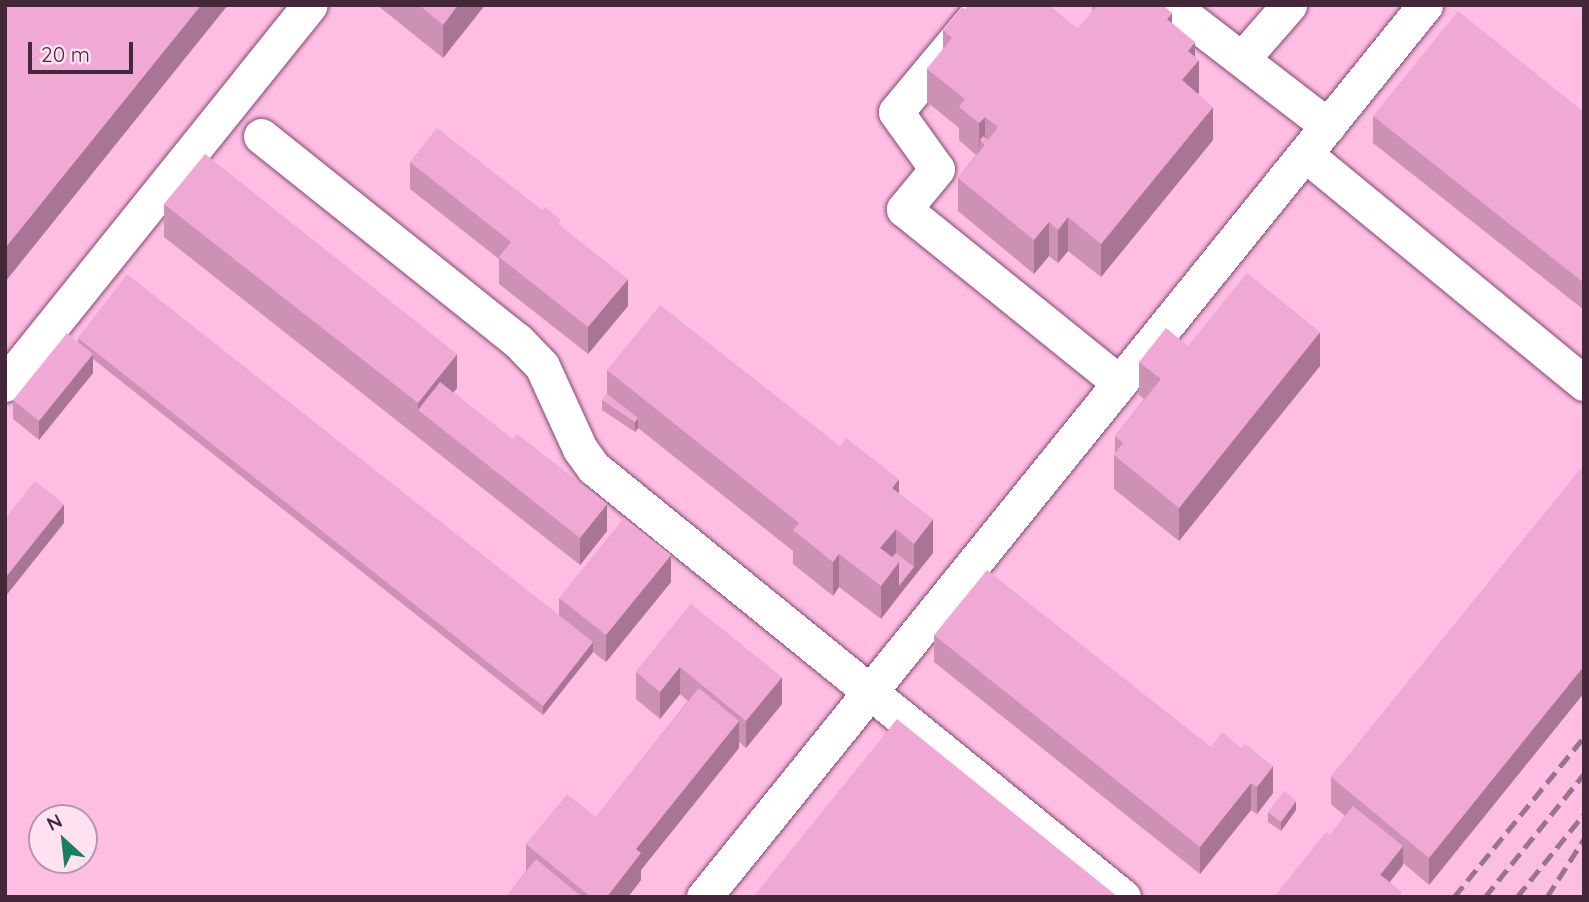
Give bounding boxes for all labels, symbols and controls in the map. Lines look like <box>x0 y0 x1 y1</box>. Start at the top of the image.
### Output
scale bar <box>32 28 136 72</box>
text: 20 m <box>41 41 90 67</box>
north arrow <box>28 804 98 874</box>
text: N <box>43 808 66 836</box>

